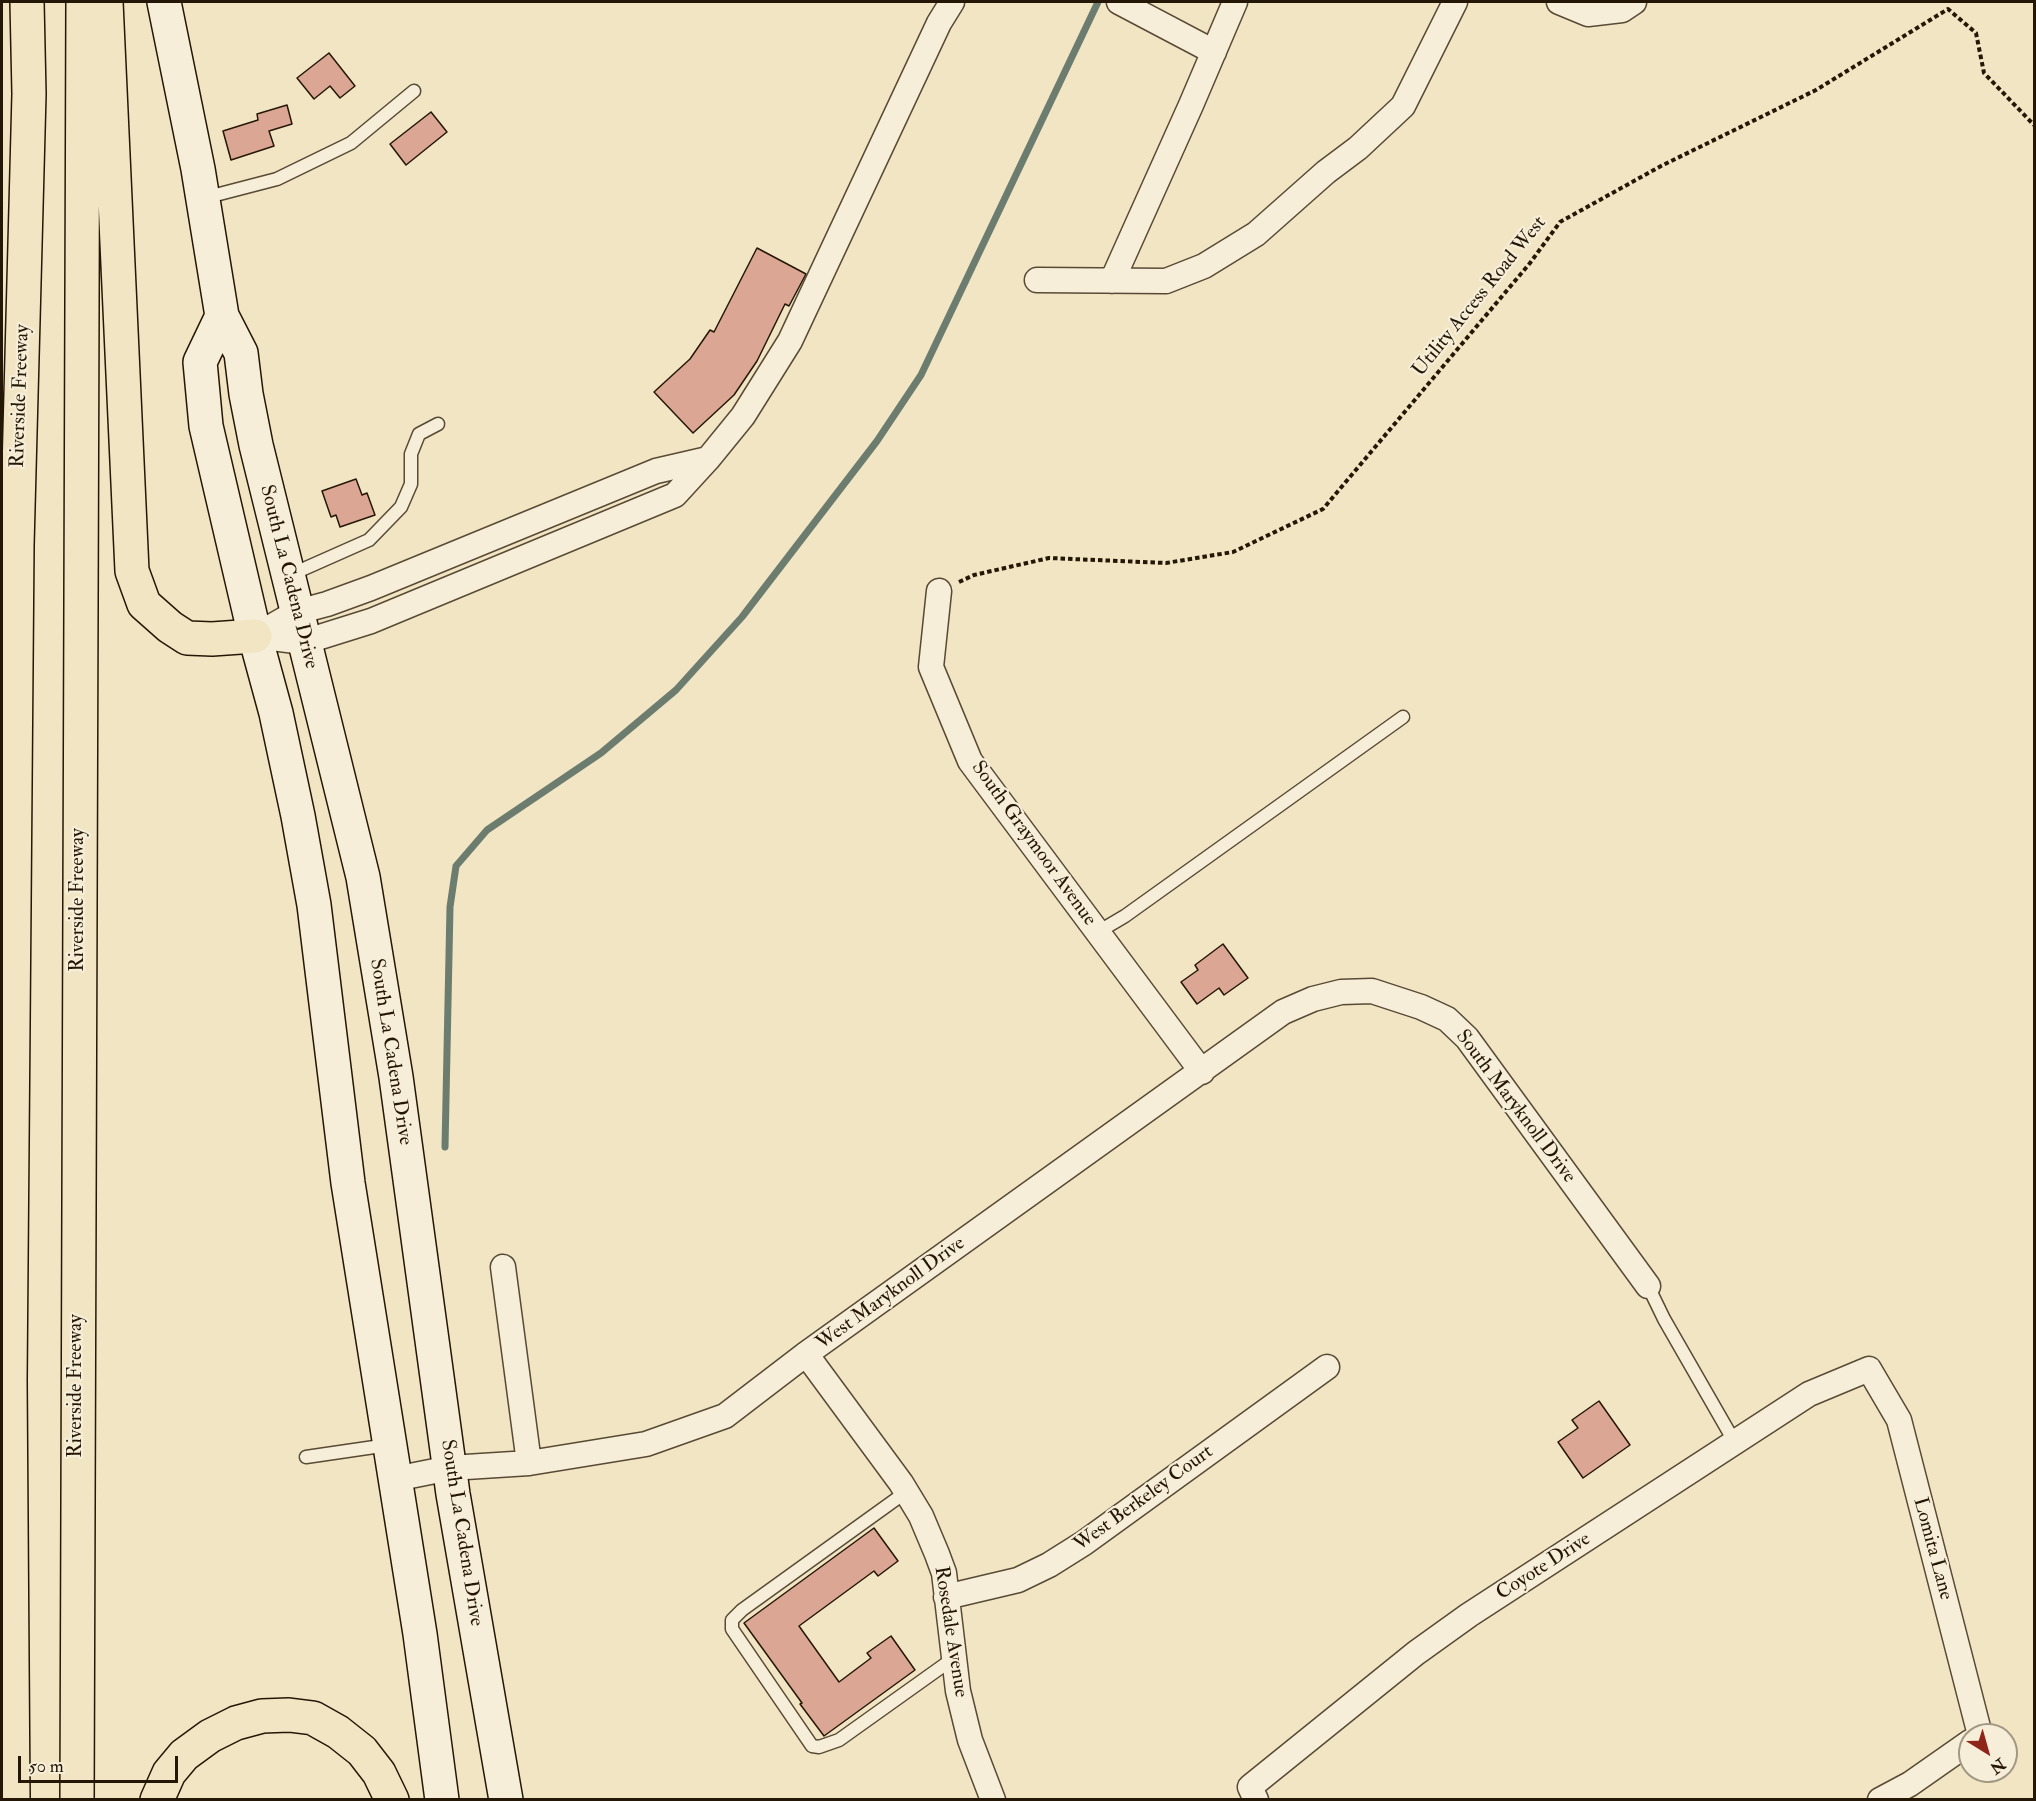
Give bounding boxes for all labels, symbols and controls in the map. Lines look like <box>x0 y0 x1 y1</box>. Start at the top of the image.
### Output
street label: Utility Access Road West <box>1408 212 1552 382</box>
street label: Riverside Freeway <box>7 324 35 468</box>
street label: South La Cadena Drive <box>254 483 322 671</box>
street label: South Graymoor Avenue <box>965 757 1101 931</box>
street label: Riverside Freeway <box>67 828 91 972</box>
street label: South La Cadena Drive <box>363 957 417 1147</box>
street label: South Maryknoll Drive <box>1450 1026 1580 1188</box>
street label: West Maryknoll Drive <box>812 1232 970 1356</box>
street label: Riverside Freeway <box>65 1314 89 1458</box>
street label: South La Cadena Drive <box>434 1438 488 1628</box>
street label: West Berkeley Court <box>1070 1441 1218 1557</box>
street label: Lomita Lane <box>1907 1495 1957 1603</box>
street label: Coyote Drive <box>1492 1528 1596 1606</box>
street label: Rosedale Avenue <box>928 1565 972 1699</box>
north arrow <box>1958 1723 2018 1783</box>
scale bar <box>21 1744 182 1782</box>
text: N <box>1986 1753 2009 1778</box>
text: 50 m <box>29 1755 64 1778</box>

